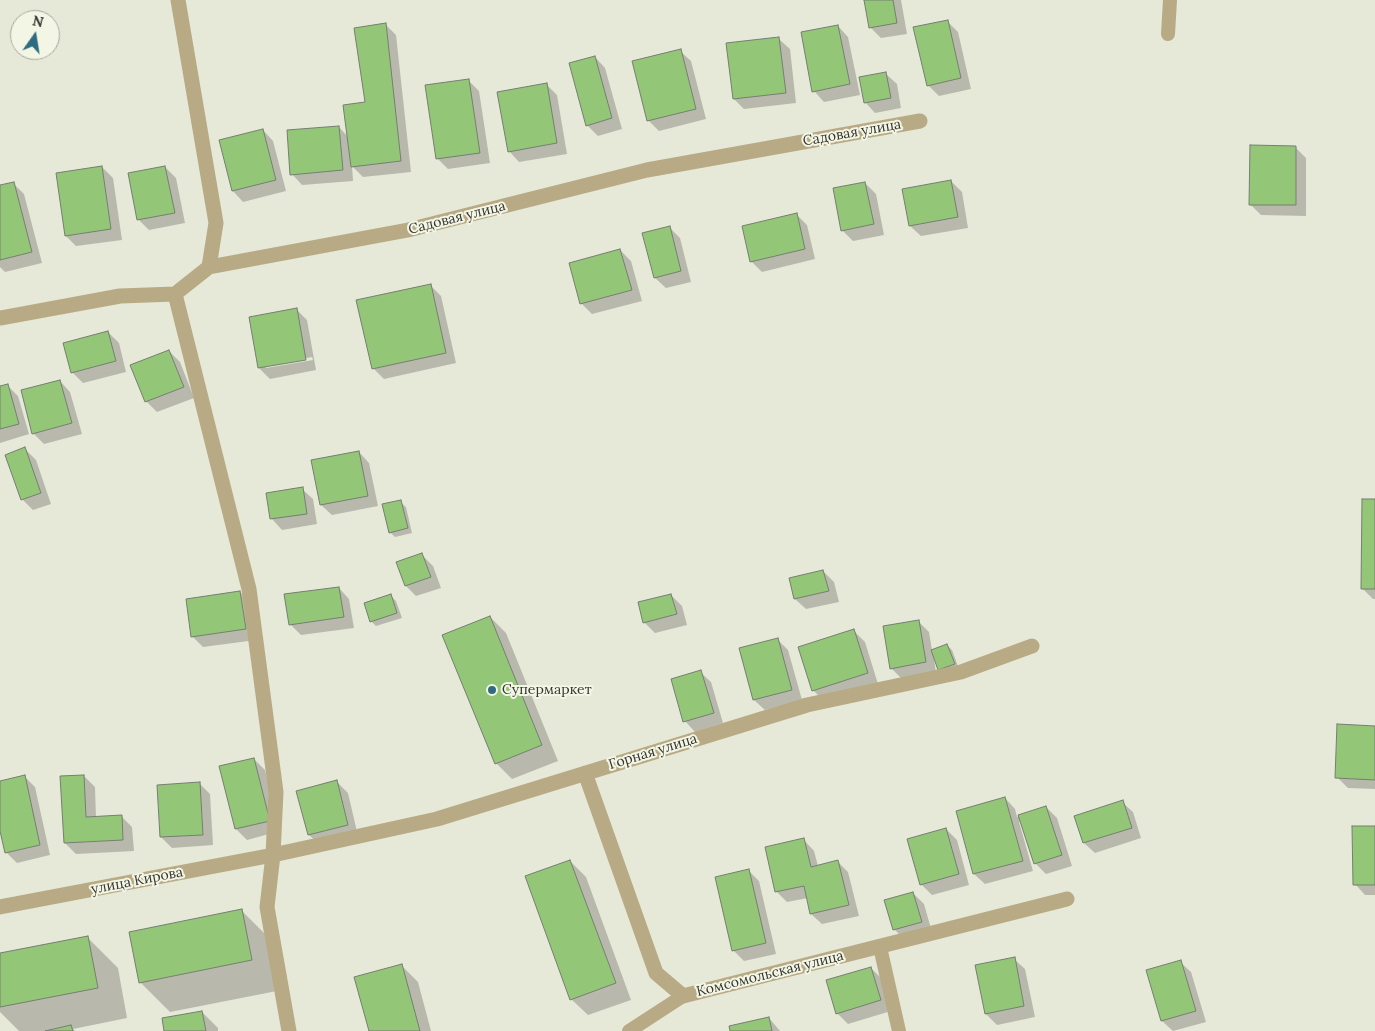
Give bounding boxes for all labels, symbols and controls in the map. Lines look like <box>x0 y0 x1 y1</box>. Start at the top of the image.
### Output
north arrow <box>10 10 60 60</box>
text: N <box>31 11 45 31</box>
street label: Садовая улица <box>802 116 902 150</box>
street label: Садовая улица <box>407 198 507 238</box>
place label: Супермаркет <box>502 682 592 698</box>
marker: Супермаркет <box>486 684 498 696</box>
street label: Горная улица <box>607 731 699 773</box>
street label: улица Кирова <box>90 864 184 898</box>
street label: Комсомольская улица <box>695 948 845 1000</box>

